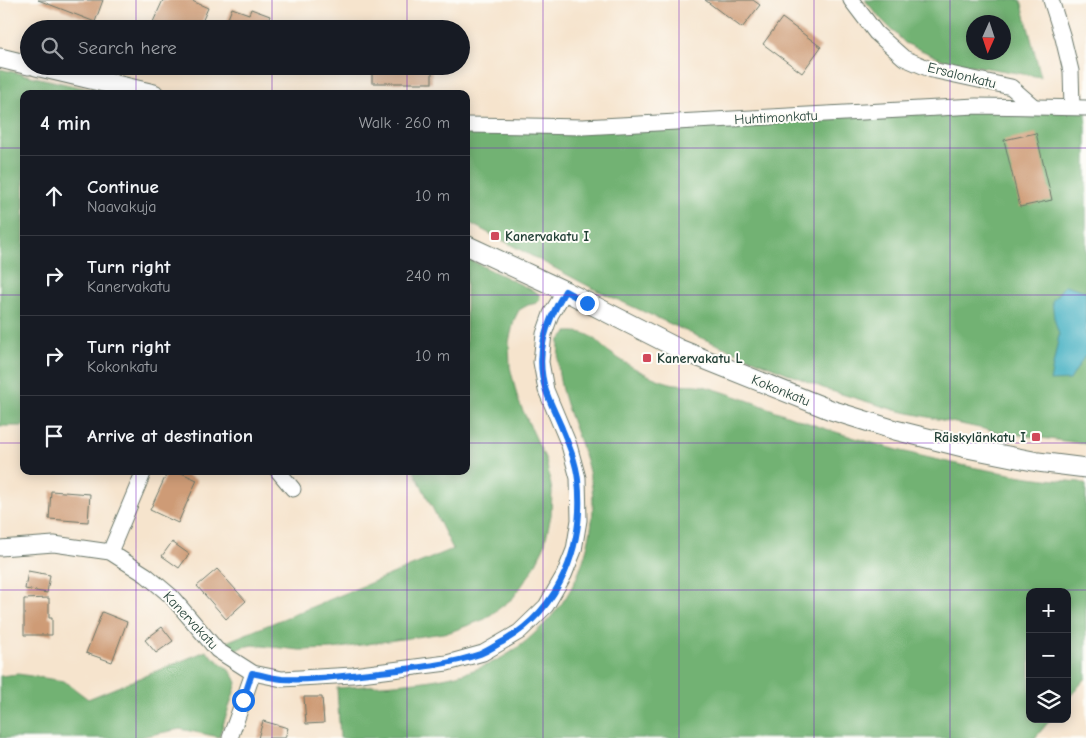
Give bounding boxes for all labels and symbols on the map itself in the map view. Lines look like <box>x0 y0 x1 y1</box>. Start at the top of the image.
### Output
north arrow <box>966 15 1011 60</box>
street label: Ersalonkatu <box>926 59 998 92</box>
street label: Huhtimonkatu <box>734 107 818 128</box>
place label: Kanervakatu I <box>505 228 589 245</box>
marker: Kanervakatu I <box>489 230 501 242</box>
route end <box>576 292 599 315</box>
place label: Kanervakatu L <box>657 350 743 367</box>
marker: Kanervakatu L <box>641 352 653 364</box>
street label: Kokonkatu <box>749 371 813 410</box>
place label: Räiskylänkatu I <box>934 429 1026 446</box>
marker: Räiskylänkatu I <box>1030 431 1042 443</box>
street label: Kanervakatu <box>160 588 222 653</box>
route start <box>232 689 255 712</box>

